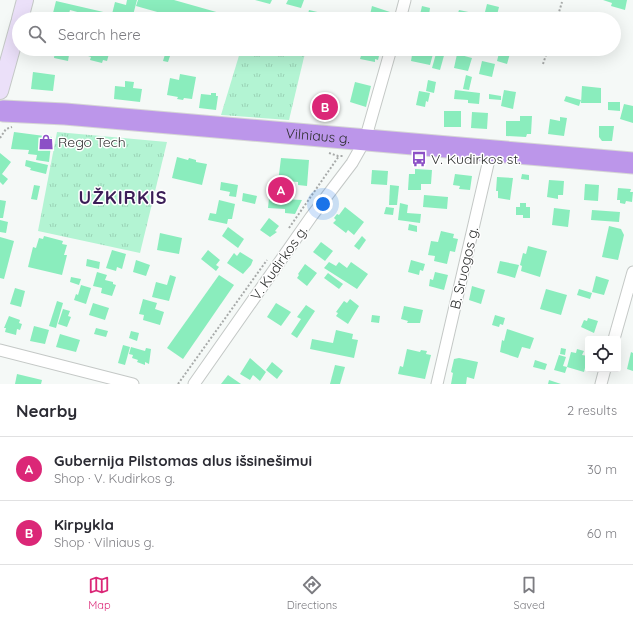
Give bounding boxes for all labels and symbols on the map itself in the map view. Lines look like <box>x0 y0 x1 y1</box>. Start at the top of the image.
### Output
pin: B <box>312 92 338 122</box>
street label: Vilniaus g. <box>285 124 351 148</box>
shop icon: Rego Tech <box>37 133 55 151</box>
place label: Rego Tech <box>58 133 126 151</box>
bus stop icon: V. Kudirkos st. <box>410 150 428 168</box>
place label: V. Kudirkos st. <box>431 150 521 168</box>
pin: A <box>268 175 294 205</box>
district label: UŽKIRKIS <box>79 186 167 209</box>
your location <box>313 194 333 214</box>
street label: V. Kudirkos g. <box>247 222 311 304</box>
street label: B. Sruogos g. <box>446 225 482 311</box>

